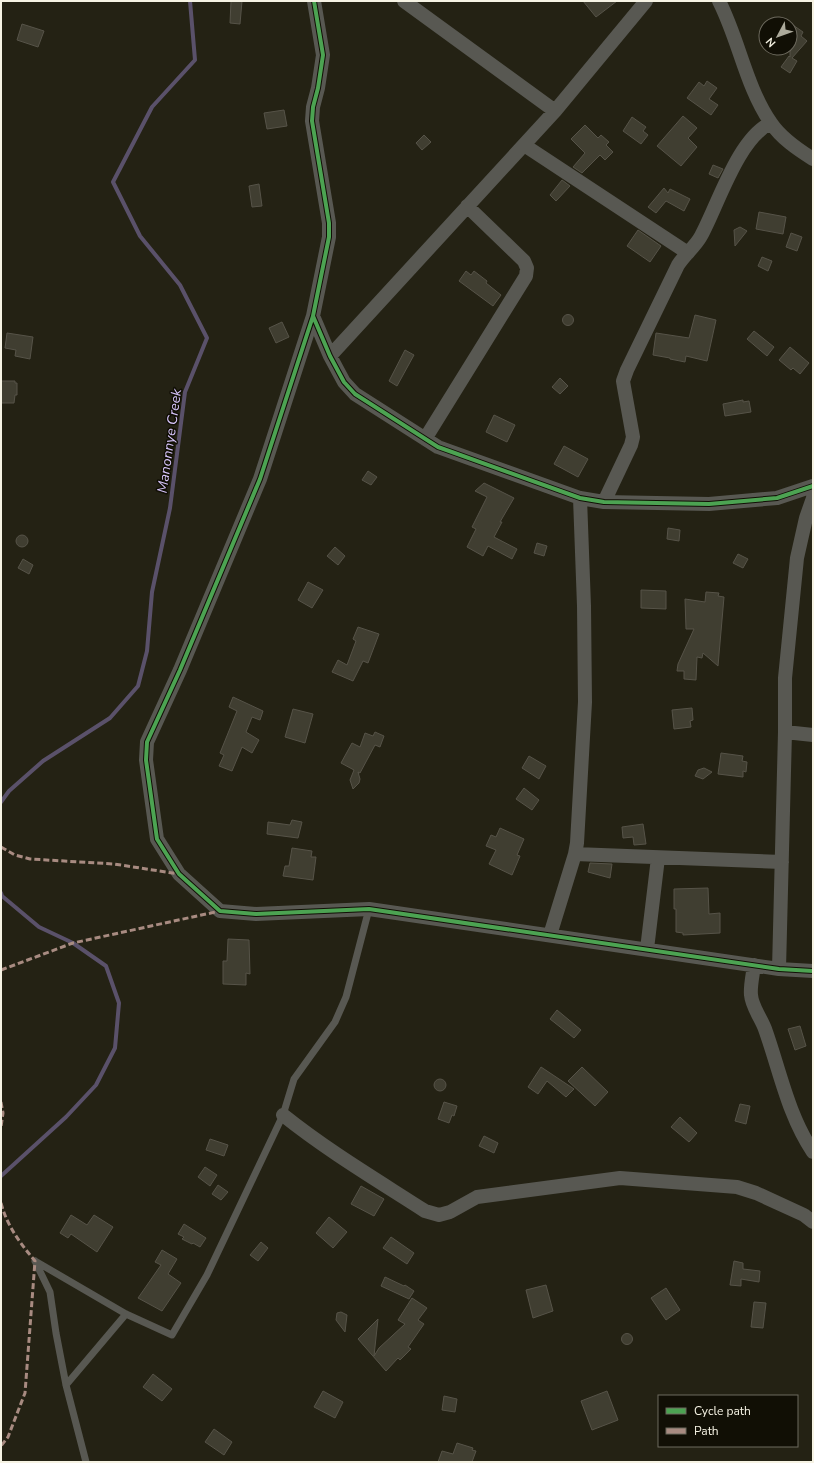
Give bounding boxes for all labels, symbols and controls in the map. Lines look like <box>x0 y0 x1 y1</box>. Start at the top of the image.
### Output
north arrow <box>758 16 798 56</box>
text: N <box>762 34 779 50</box>
water label: Manonnye Creek <box>153 387 186 495</box>
legend <box>658 1395 798 1447</box>
text: Cycle path <box>694 1403 751 1419</box>
text: Path <box>694 1423 719 1439</box>

